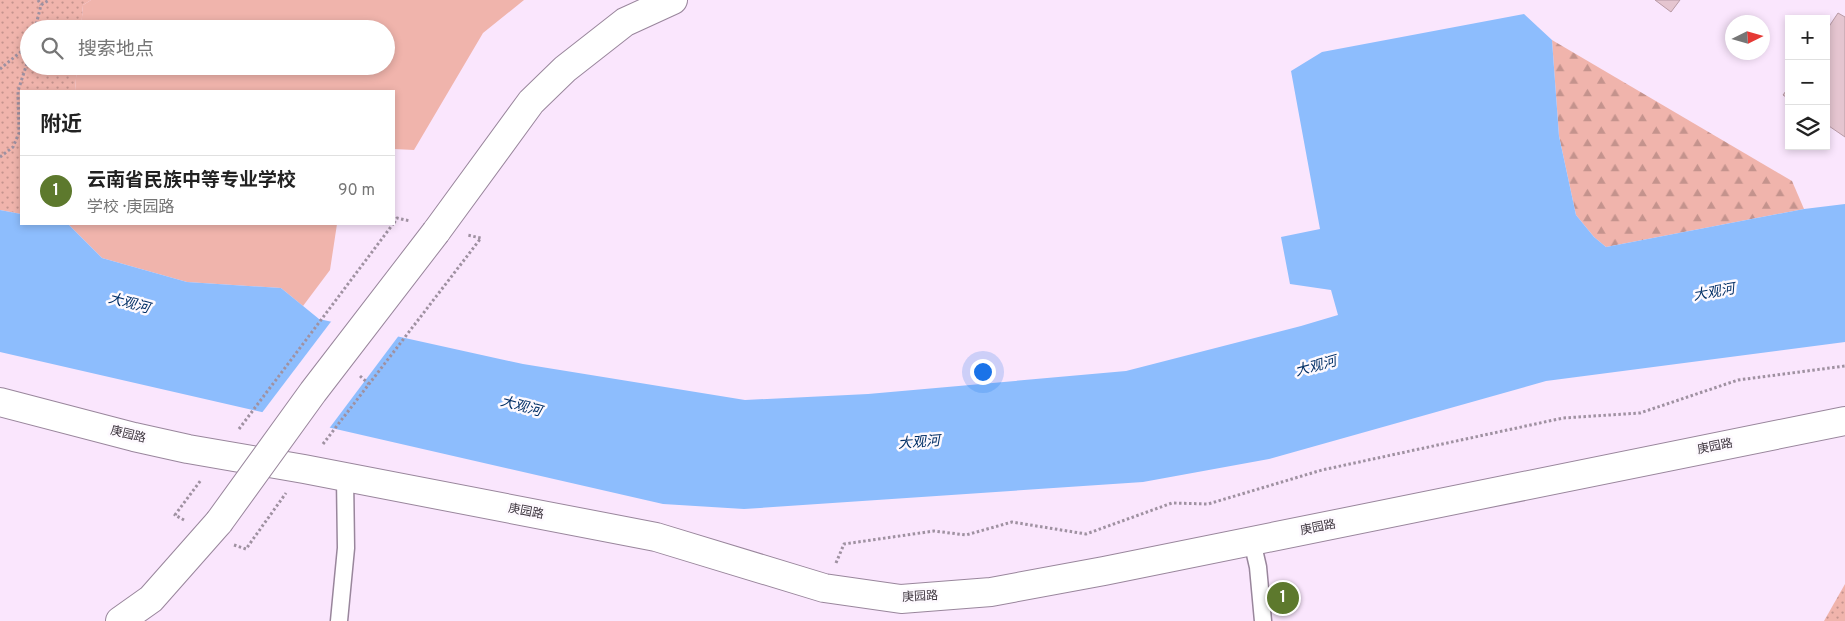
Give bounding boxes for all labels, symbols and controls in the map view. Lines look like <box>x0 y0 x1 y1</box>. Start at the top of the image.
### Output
north arrow <box>1725 15 1770 60</box>
map controls <box>1785 15 1830 150</box>
button: + <box>1785 15 1830 60</box>
search box <box>20 20 395 75</box>
icon: search <box>38 34 66 62</box>
text: 搜索地点 <box>78 38 154 62</box>
button: − <box>1785 60 1830 105</box>
button: layers <box>1785 105 1830 150</box>
text: 附近 <box>40 112 82 139</box>
text: 云南省民族中等专业学校 <box>87 169 296 193</box>
text: 1 <box>53 181 59 201</box>
text: 90 m <box>338 181 375 201</box>
text: 学校 · 庚园路 <box>87 198 175 218</box>
water label: 大观河 <box>1692 280 1739 305</box>
water label: 大观河 <box>107 290 154 318</box>
water label: 大观河 <box>1294 353 1341 381</box>
your location <box>970 359 996 385</box>
water label: 大观河 <box>499 393 546 421</box>
street label: 庚园路 <box>109 423 147 447</box>
water label: 大观河 <box>897 433 944 453</box>
street label: 庚园路 <box>1696 436 1734 458</box>
street label: 庚园路 <box>507 501 545 523</box>
street label: 庚园路 <box>1299 517 1337 539</box>
pin: 1 <box>1267 579 1299 617</box>
street label: 庚园路 <box>902 588 938 606</box>

